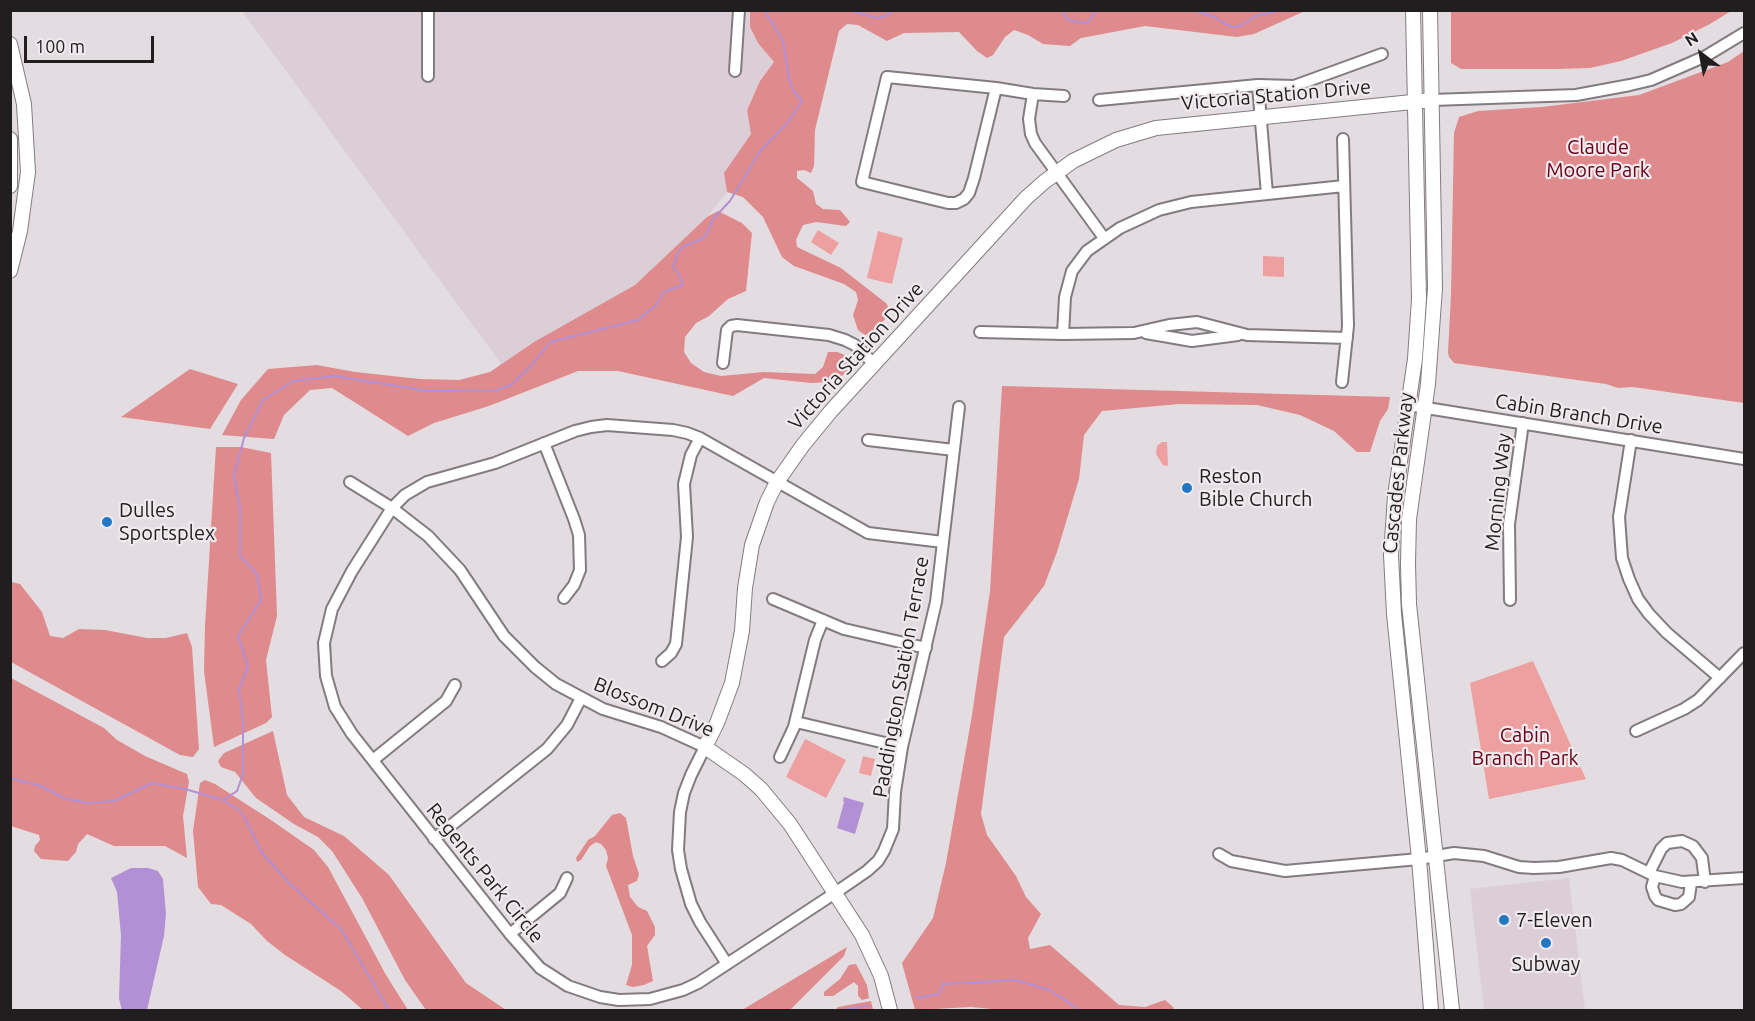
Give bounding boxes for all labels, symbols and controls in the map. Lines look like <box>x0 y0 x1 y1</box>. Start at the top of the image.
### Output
scale bar <box>27 24 158 62</box>
north arrow <box>1671 24 1731 84</box>
text: N <box>1682 28 1701 50</box>
text: 100 m <box>35 36 85 56</box>
street label: Victoria Station Drive <box>1180 75 1372 115</box>
park label: Claude Moore Park <box>1546 135 1650 182</box>
street label: Victoria Station Drive <box>783 277 929 435</box>
street label: Cabin Branch Drive <box>1493 389 1665 439</box>
street label: Cascades Parkway <box>1378 391 1418 555</box>
street label: Morning Way <box>1480 432 1516 552</box>
place label: Reston Bible Church <box>1199 464 1312 511</box>
marker: Reston Bible Church <box>1180 481 1194 495</box>
place label: Dulles Sportsplex <box>119 498 215 545</box>
marker: Dulles Sportsplex <box>100 515 114 529</box>
street label: Paddington Station Terrace <box>868 554 934 800</box>
street label: Blossom Drive <box>590 672 718 742</box>
park label: Cabin Branch Park <box>1472 723 1578 770</box>
street label: Regents Park Circle <box>421 798 549 948</box>
place label: 7-Eleven <box>1516 908 1593 932</box>
marker: 7-Eleven <box>1497 913 1511 927</box>
marker: Subway <box>1539 936 1553 950</box>
place label: Subway <box>1512 952 1580 976</box>

